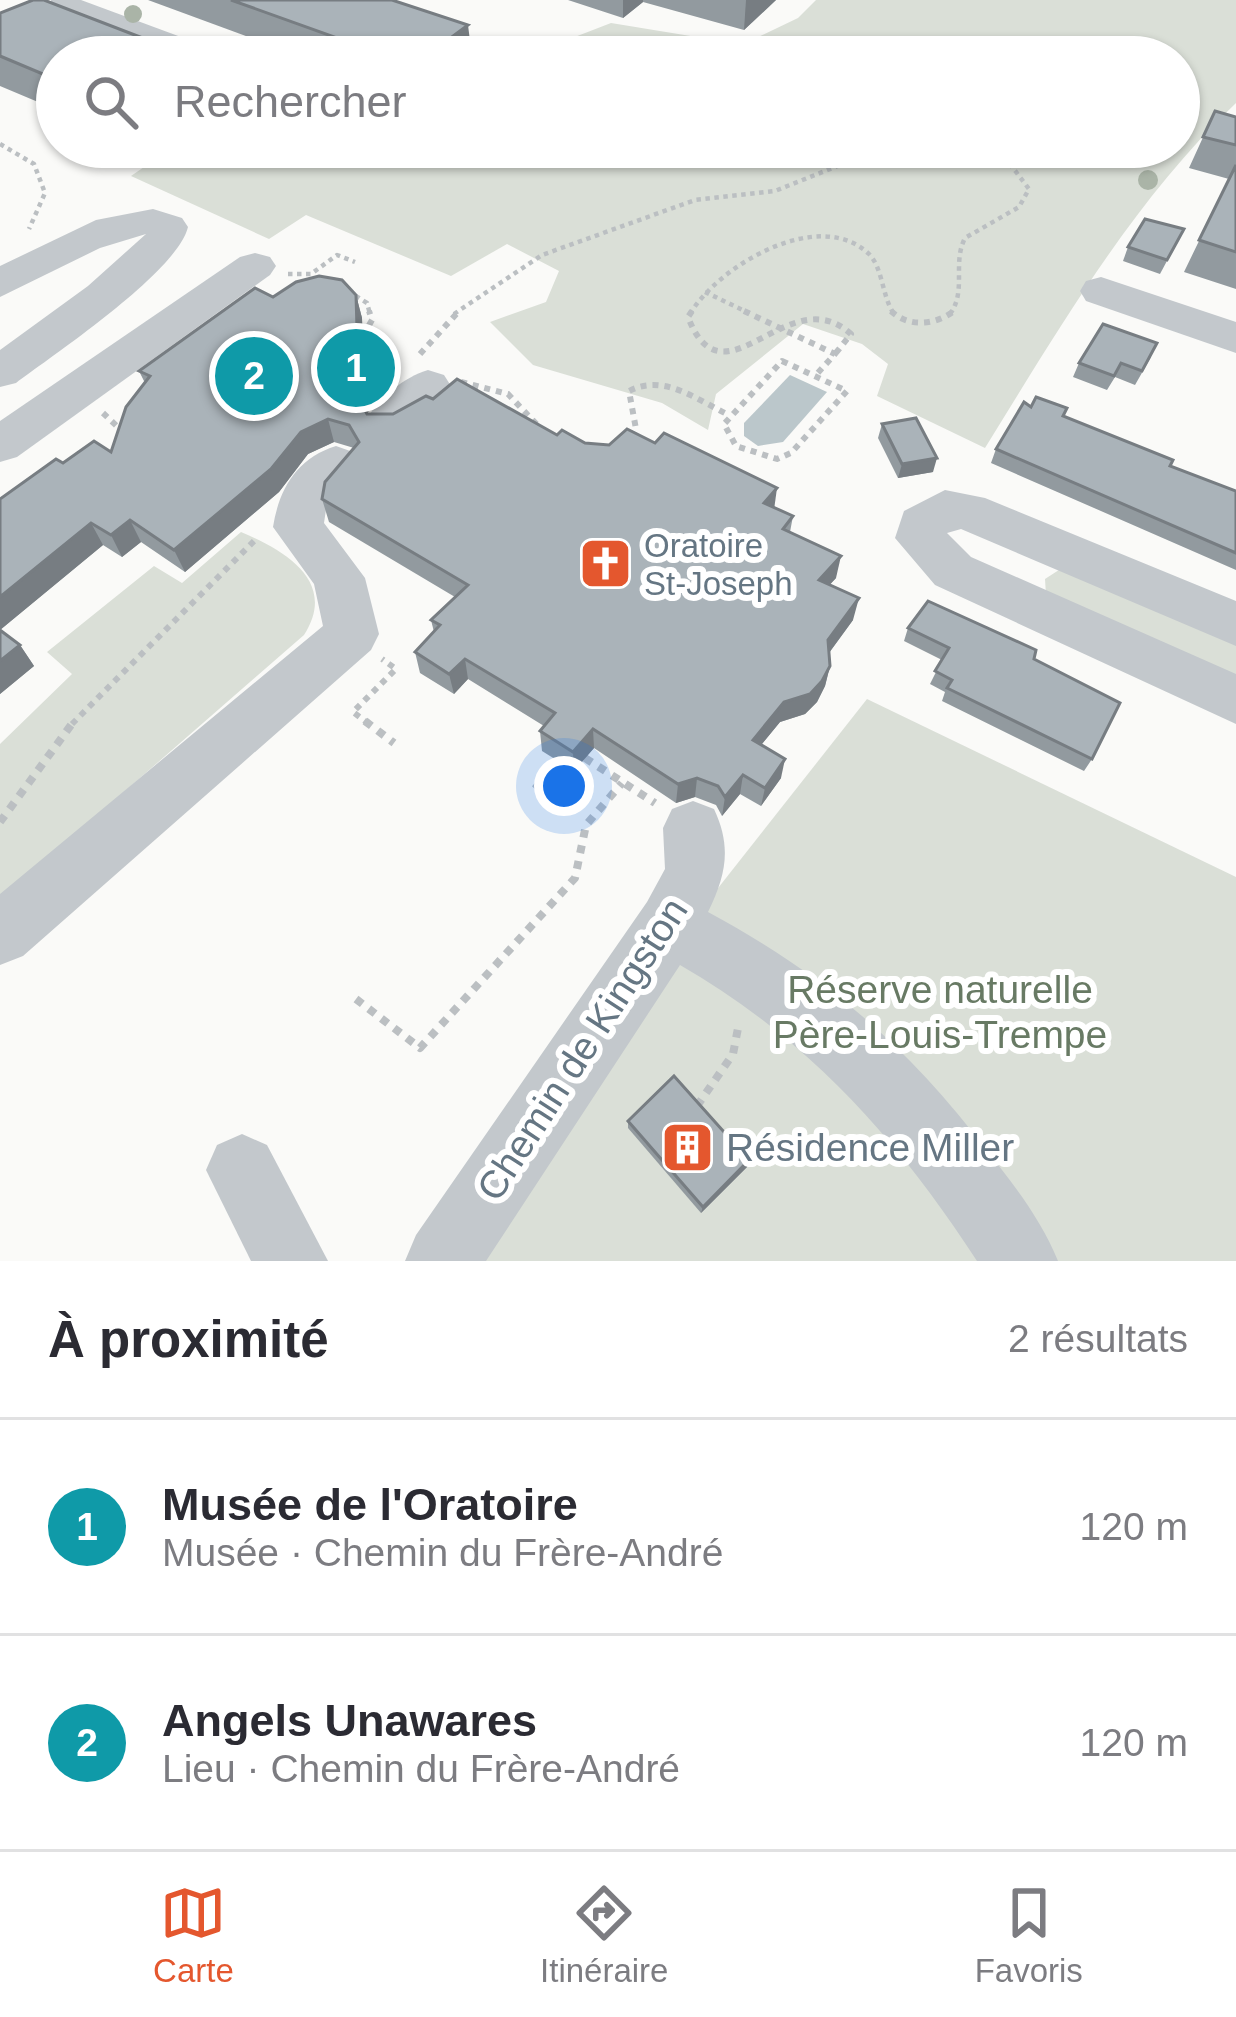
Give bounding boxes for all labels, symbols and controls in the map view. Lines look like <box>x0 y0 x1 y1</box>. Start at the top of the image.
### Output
search box <box>36 36 1200 168</box>
icon: search <box>78 69 144 135</box>
text: Rechercher <box>174 76 407 127</box>
pin: 1 <box>317 323 395 413</box>
pin: 2 <box>215 331 293 421</box>
place label: Oratoire St-Joseph <box>644 527 793 602</box>
church icon: Oratoire St-Joseph <box>577 536 633 592</box>
your location <box>534 756 594 816</box>
street label: Chemin de Kingston <box>468 890 696 1208</box>
park label: Réserve naturelle Père-Louis-Trempe <box>773 968 1107 1056</box>
building icon: Résidence Miller <box>659 1119 715 1175</box>
place label: Résidence Miller <box>726 1126 1014 1169</box>
text: À proximité <box>48 1311 329 1368</box>
text: 2 résultats <box>1008 1317 1188 1360</box>
text: Musée de l'Oratoire <box>162 1479 578 1530</box>
text: 1 <box>76 1505 98 1548</box>
text: 120 m <box>1080 1505 1188 1548</box>
text: Musée · Chemin du Frère-André <box>162 1531 723 1574</box>
text: Angels Unawares <box>162 1695 537 1746</box>
text: 2 <box>76 1721 98 1764</box>
text: 120 m <box>1080 1721 1188 1764</box>
text: Lieu · Chemin du Frère-André <box>162 1747 680 1790</box>
tab: Carte <box>153 1880 234 1990</box>
tab: Itinéraire <box>540 1880 668 1990</box>
tab: Favoris <box>975 1880 1083 1990</box>

